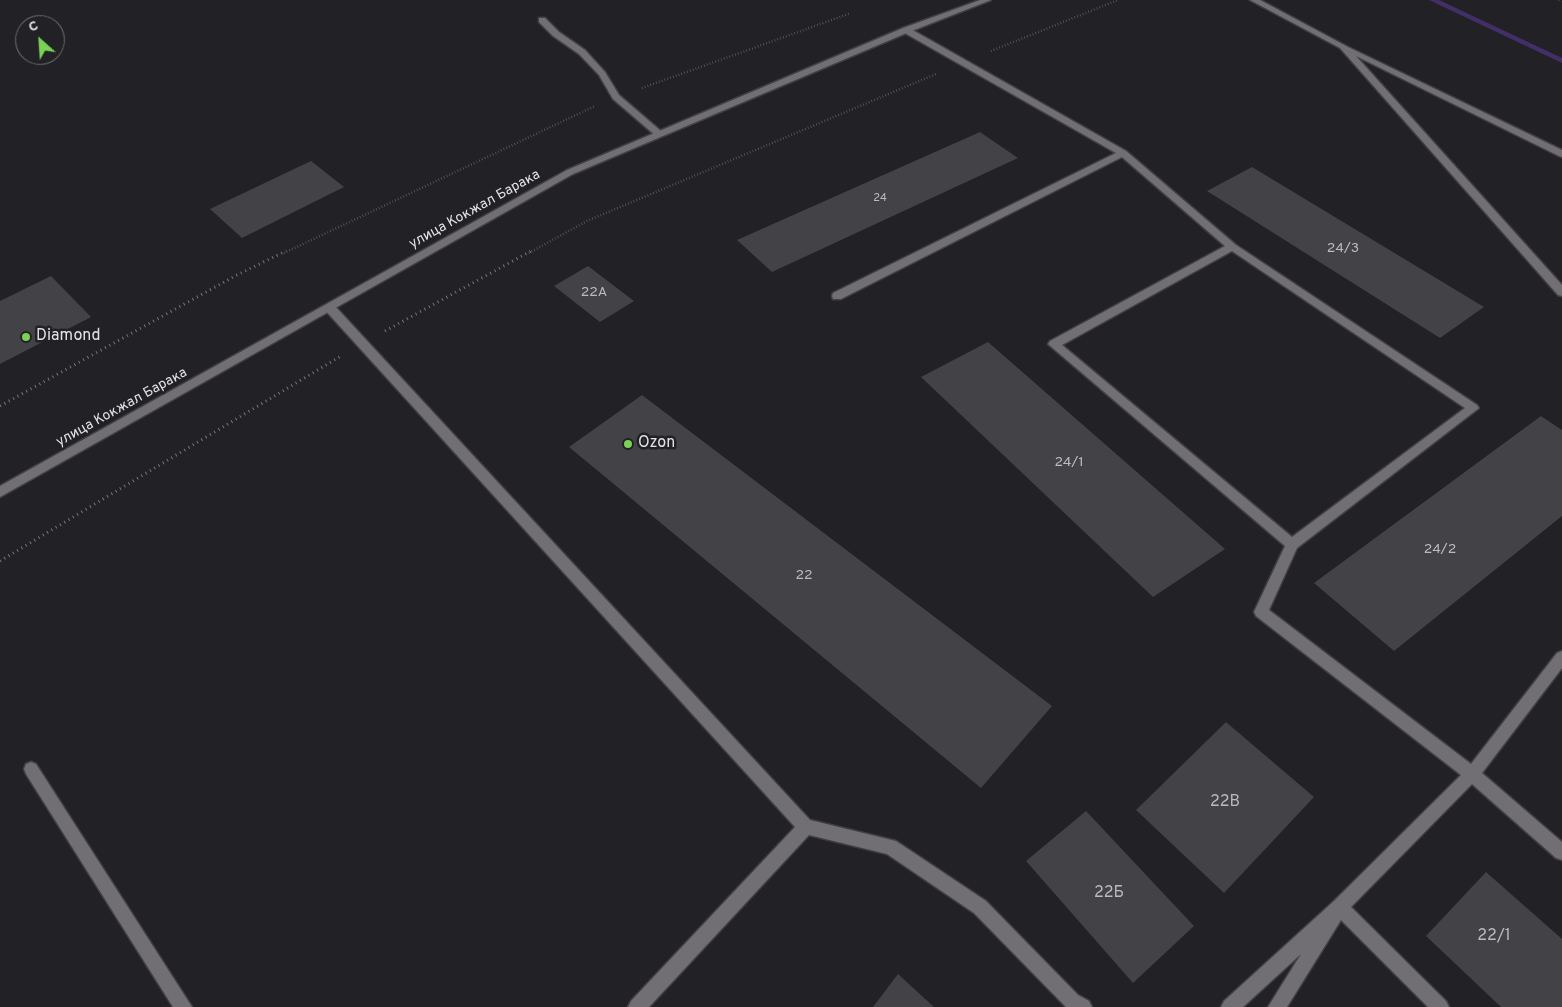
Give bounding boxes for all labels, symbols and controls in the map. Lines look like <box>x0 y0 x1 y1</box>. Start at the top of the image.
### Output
north arrow <box>15 15 65 65</box>
text: С <box>26 17 41 37</box>
street label: улица Кокжал Барака <box>406 167 544 253</box>
house number: 24 <box>873 192 887 206</box>
house number: 24/3 <box>1327 241 1359 257</box>
house number: 22А <box>581 285 607 301</box>
place label: Diamond <box>36 327 100 347</box>
marker: Diamond <box>20 331 32 343</box>
street label: улица Кокжал Барака <box>53 365 191 451</box>
place label: Ozon <box>638 434 675 454</box>
marker: Ozon <box>622 438 634 450</box>
house number: 24/1 <box>1054 455 1084 471</box>
house number: 24/2 <box>1424 542 1456 558</box>
house number: 22 <box>795 568 813 584</box>
house number: 22В <box>1210 793 1240 813</box>
house number: 22Б <box>1094 884 1124 904</box>
house number: 22/1 <box>1477 927 1511 947</box>

